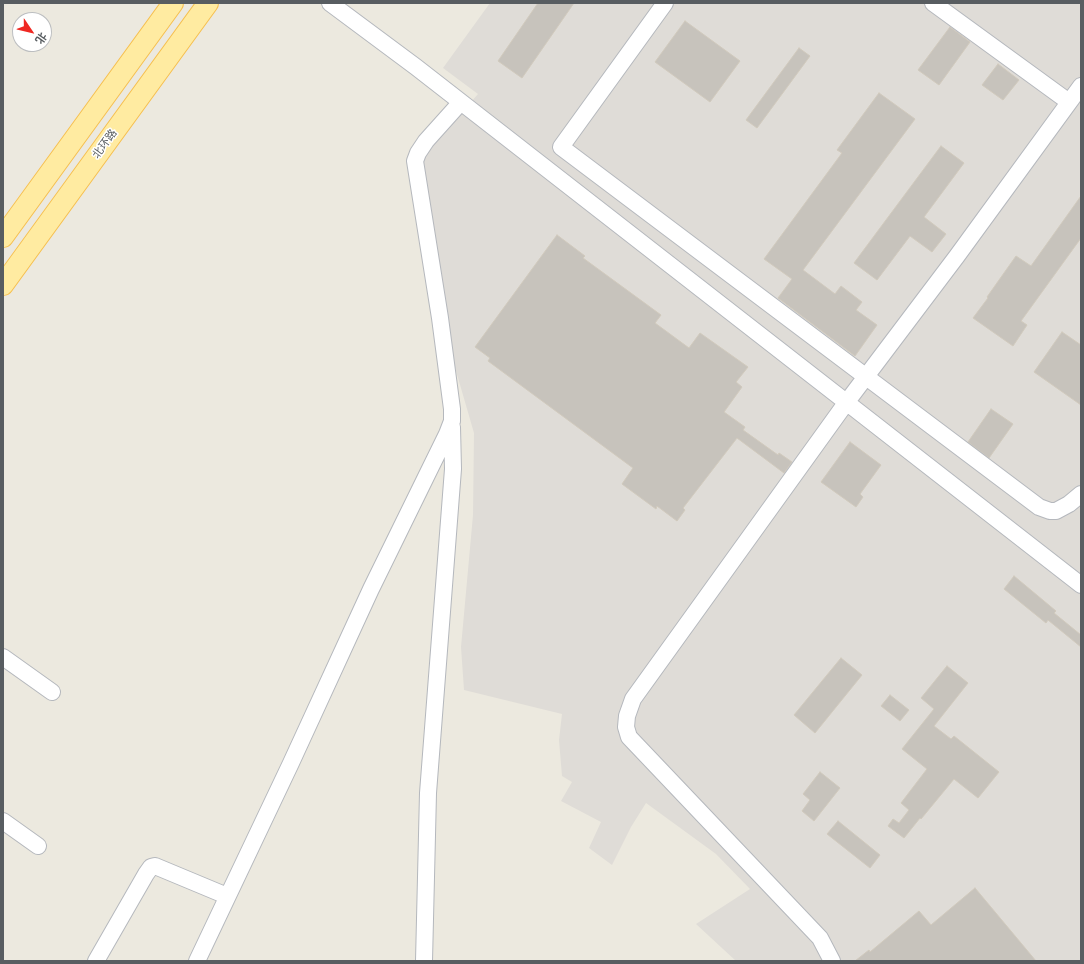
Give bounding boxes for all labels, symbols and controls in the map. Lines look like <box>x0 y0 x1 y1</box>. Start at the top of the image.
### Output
north arrow <box>12 12 52 52</box>
text: 北 <box>32 30 50 47</box>
street label: 北环路 <box>90 127 120 161</box>

